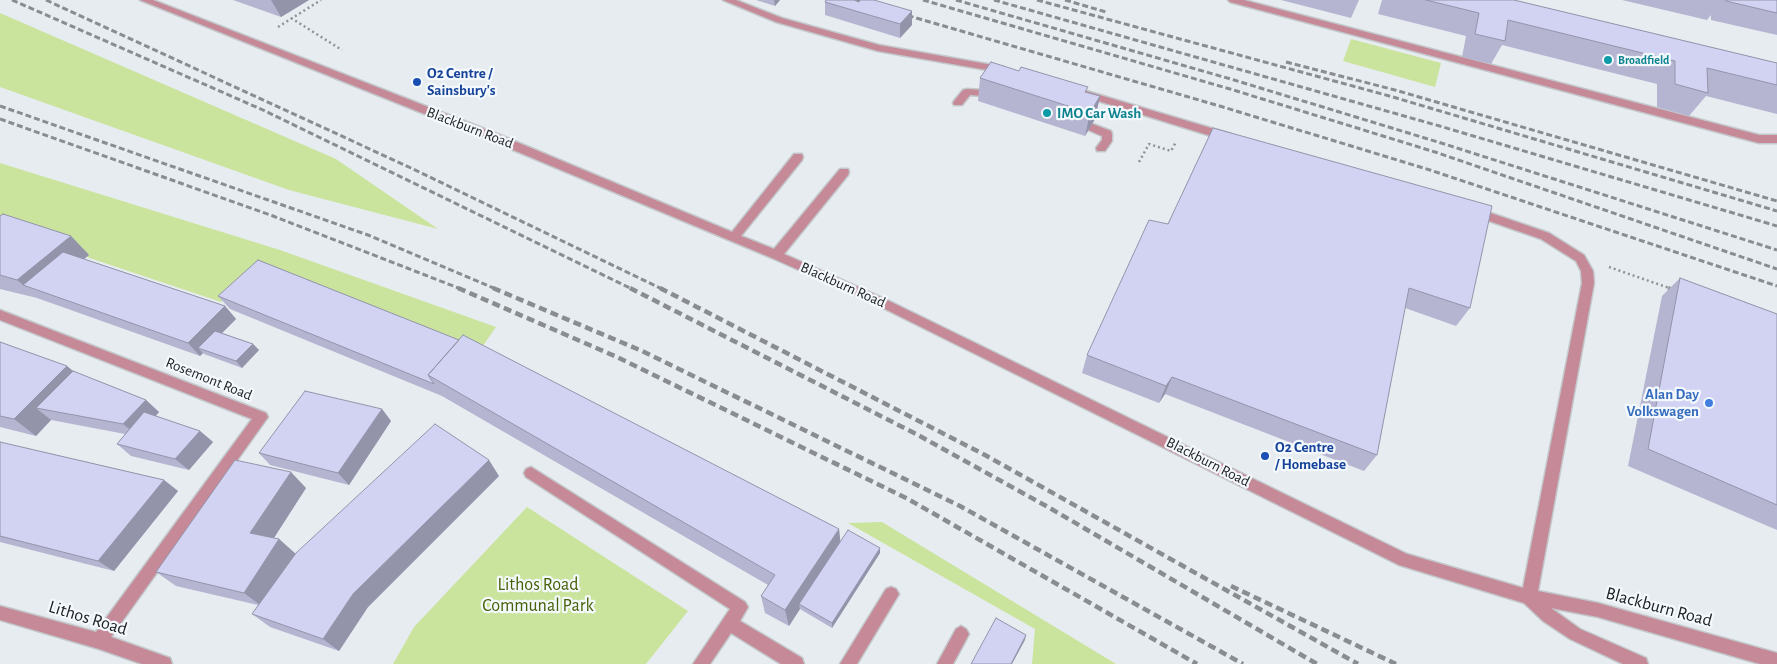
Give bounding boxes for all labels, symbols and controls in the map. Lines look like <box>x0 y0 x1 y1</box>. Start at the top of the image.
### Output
place label: Broadfield <box>1618 53 1669 67</box>
marker: Broadfield <box>1602 54 1614 66</box>
place label: O2 Centre / Sainsbury's <box>427 64 495 99</box>
marker: O2 Centre / Sainsbury's <box>411 76 423 88</box>
street label: Blackburn Road <box>424 103 516 153</box>
place label: IMO Car Wash <box>1057 104 1141 122</box>
marker: IMO Car Wash <box>1041 107 1053 119</box>
street label: Blackburn Road <box>798 258 888 312</box>
street label: Rosemont Road <box>163 353 255 405</box>
place label: Alan Day Volkswagen <box>1626 385 1699 420</box>
marker: Alan Day Volkswagen <box>1703 397 1715 409</box>
street label: Blackburn Road <box>1163 433 1253 491</box>
place label: O2 Centre / Homebase <box>1275 438 1346 473</box>
marker: O2 Centre / Homebase <box>1259 450 1271 462</box>
park label: Lithos Road Communal Park <box>482 574 594 616</box>
street label: Blackburn Road <box>1603 582 1715 632</box>
street label: Lithos Road <box>46 596 130 640</box>

